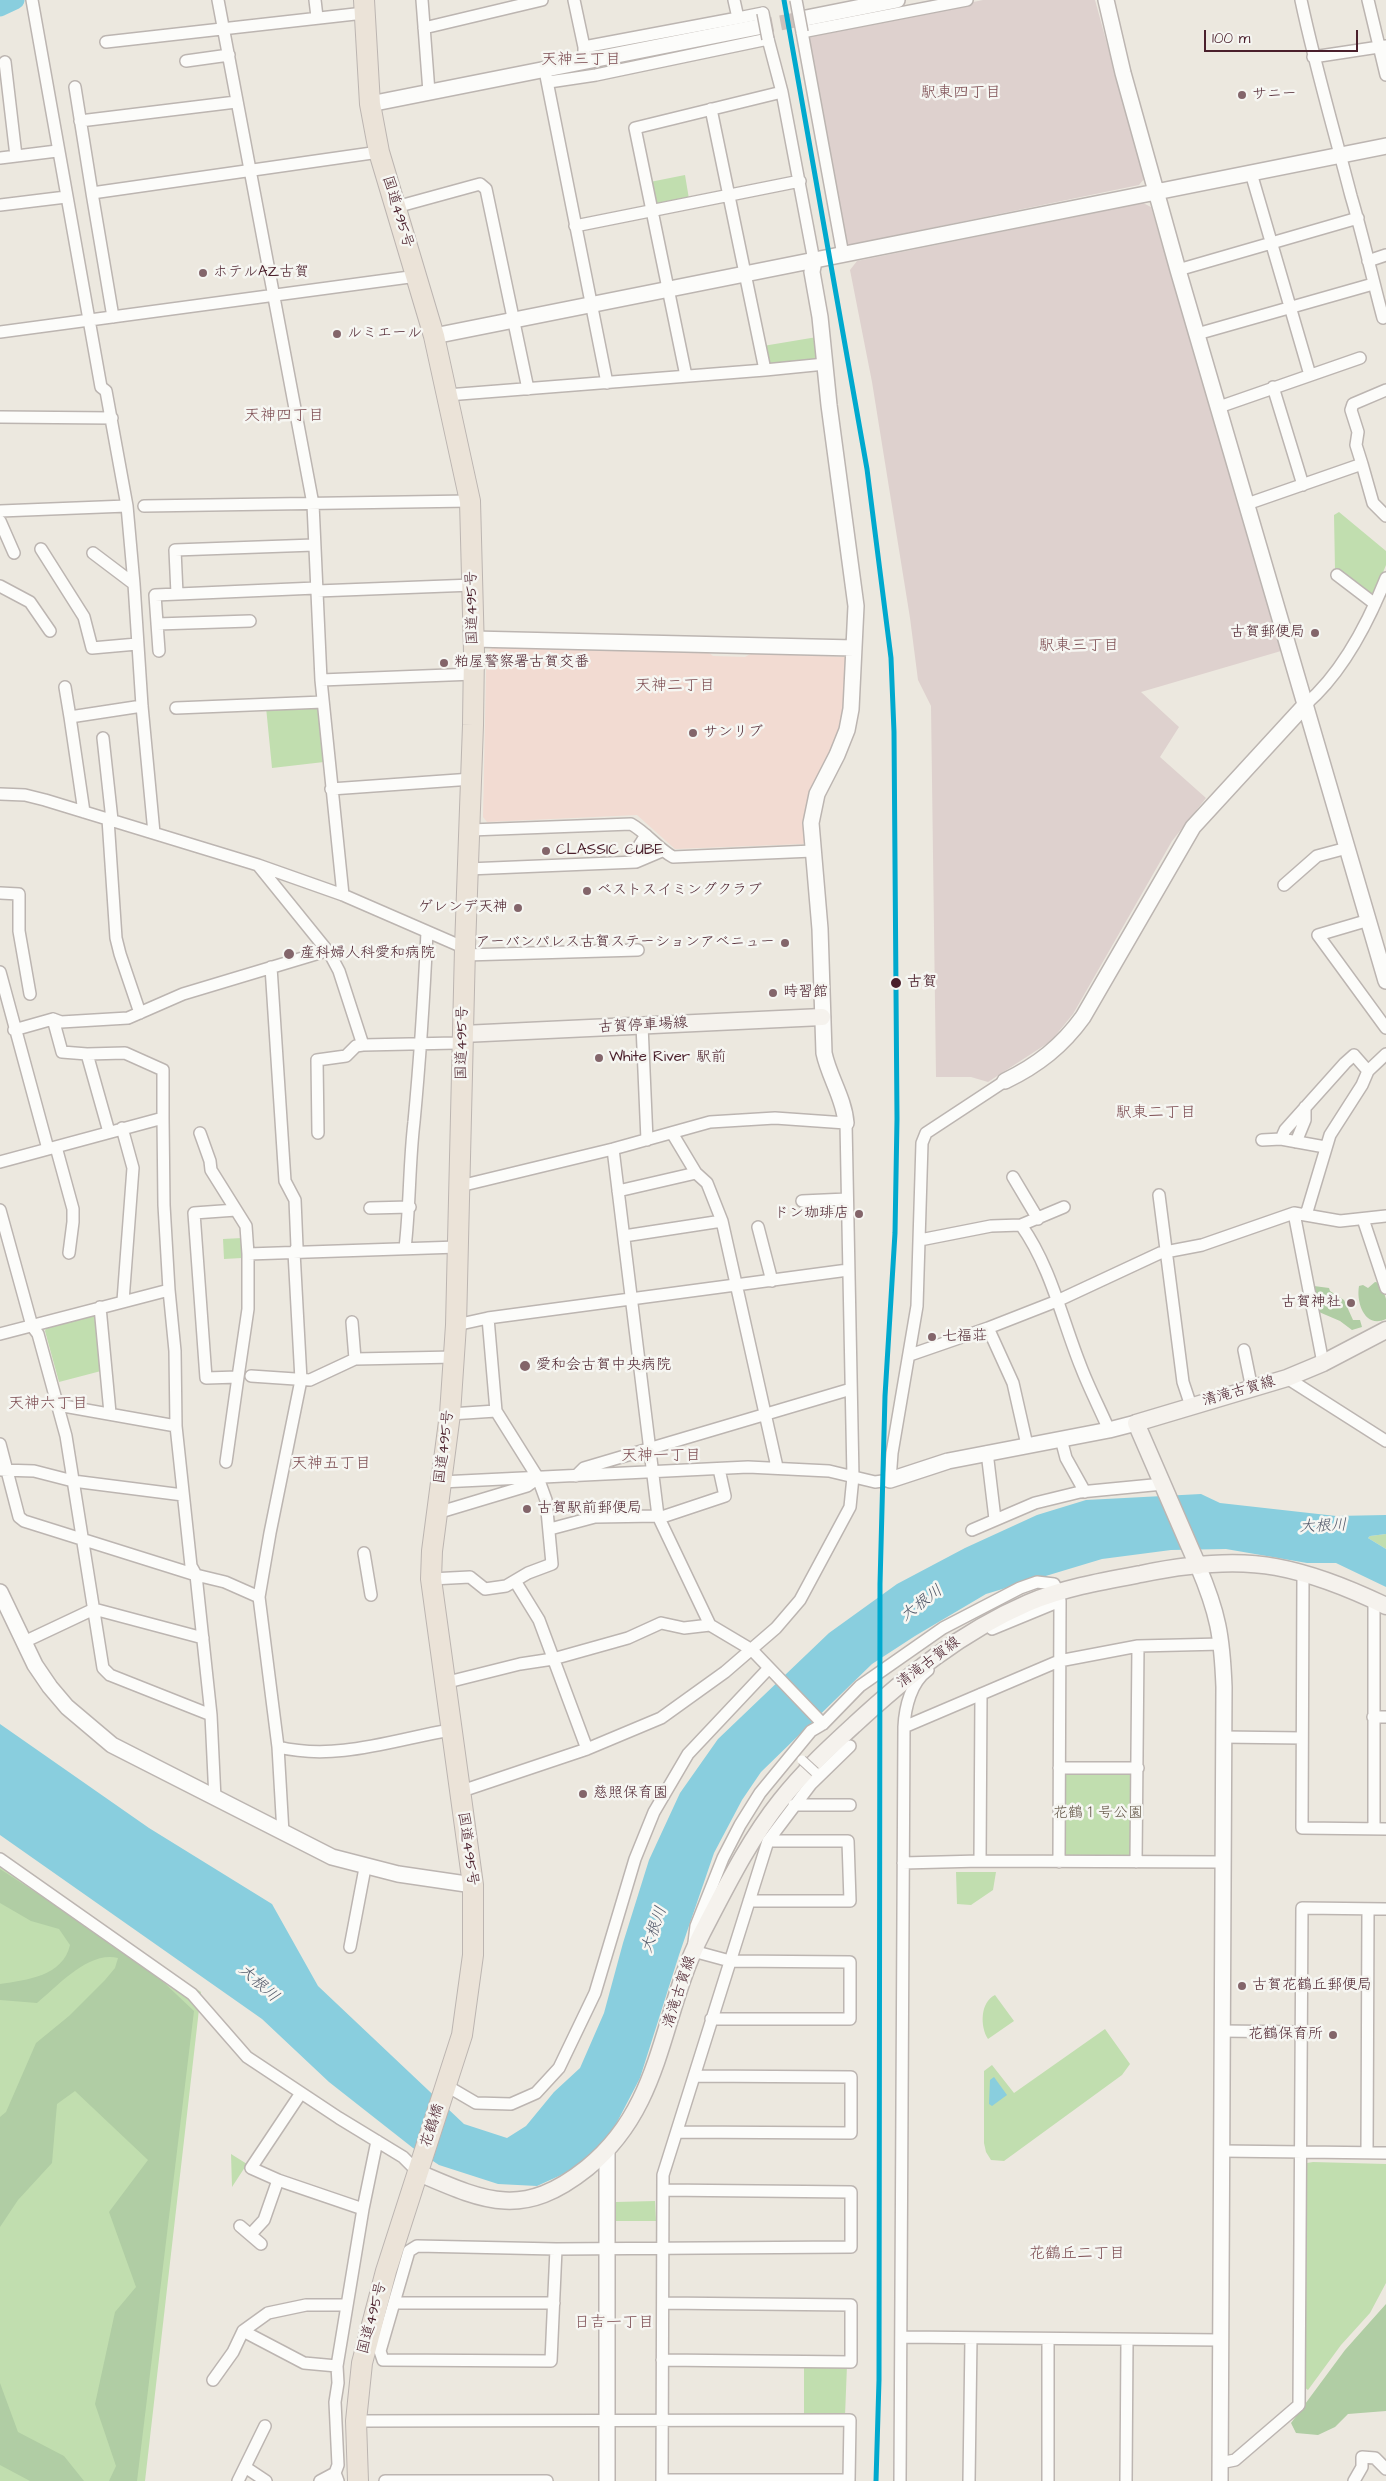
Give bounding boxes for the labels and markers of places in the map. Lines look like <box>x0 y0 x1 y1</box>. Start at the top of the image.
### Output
place label: サニー <box>1252 86 1297 104</box>
marker: サニー <box>1236 89 1248 101</box>
place label: ホテルAZ古賀 <box>213 264 309 282</box>
marker: ホテルAZ古賀 <box>197 267 209 279</box>
place label: ルミエール <box>347 325 422 343</box>
marker: ルミエール <box>331 328 343 340</box>
place label: 古賀郵便局 <box>1230 624 1305 642</box>
marker: 古賀郵便局 <box>1309 627 1321 639</box>
place label: 粕屋警察署古賀交番 <box>454 654 589 672</box>
marker: 粕屋警察署古賀交番 <box>438 657 450 669</box>
place label: サンリブ <box>703 724 763 742</box>
marker: サンリブ <box>687 727 699 739</box>
place label: CLASSIC CUBE <box>556 842 663 860</box>
marker: CLASSIC CUBE <box>540 845 552 857</box>
place label: ベストスイミングクラブ <box>597 882 762 900</box>
marker: ベストスイミングクラブ <box>581 885 593 897</box>
place label: ゲレンデ天神 <box>418 899 508 917</box>
marker: ゲレンデ天神 <box>512 902 524 914</box>
place label: アーバンパレス古賀ステーションアベニュー <box>476 934 775 952</box>
marker: アーバンパレス古賀ステーションアベニュー <box>779 937 791 949</box>
place label: 産科婦人科愛和病院 <box>300 945 435 963</box>
marker: 産科婦人科愛和病院 <box>282 947 296 961</box>
place label: 古賀 <box>907 974 937 992</box>
marker: 古賀 <box>889 976 903 990</box>
place label: 時習館 <box>783 984 828 1002</box>
marker: 時習館 <box>767 987 779 999</box>
place label: White River 駅前 <box>609 1049 726 1067</box>
marker: White River 駅前 <box>593 1052 605 1064</box>
place label: ドン珈琲店 <box>774 1205 849 1223</box>
marker: ドン珈琲店 <box>853 1208 865 1220</box>
place label: 古賀神社 <box>1281 1294 1341 1312</box>
marker: 古賀神社 <box>1345 1297 1357 1309</box>
place label: 七福荘 <box>942 1328 987 1346</box>
marker: 七福荘 <box>926 1331 938 1343</box>
place label: 愛和会古賀中央病院 <box>536 1357 671 1375</box>
marker: 愛和会古賀中央病院 <box>518 1359 532 1373</box>
place label: 古賀駅前郵便局 <box>537 1500 642 1518</box>
marker: 古賀駅前郵便局 <box>521 1503 533 1515</box>
place label: 慈照保育園 <box>593 1785 668 1803</box>
marker: 慈照保育園 <box>577 1788 589 1800</box>
place label: 古賀花鶴丘郵便局 <box>1252 1977 1372 1995</box>
marker: 古賀花鶴丘郵便局 <box>1236 1980 1248 1992</box>
place label: 花鶴保育所 <box>1248 2026 1323 2044</box>
marker: 花鶴保育所 <box>1327 2029 1339 2041</box>

